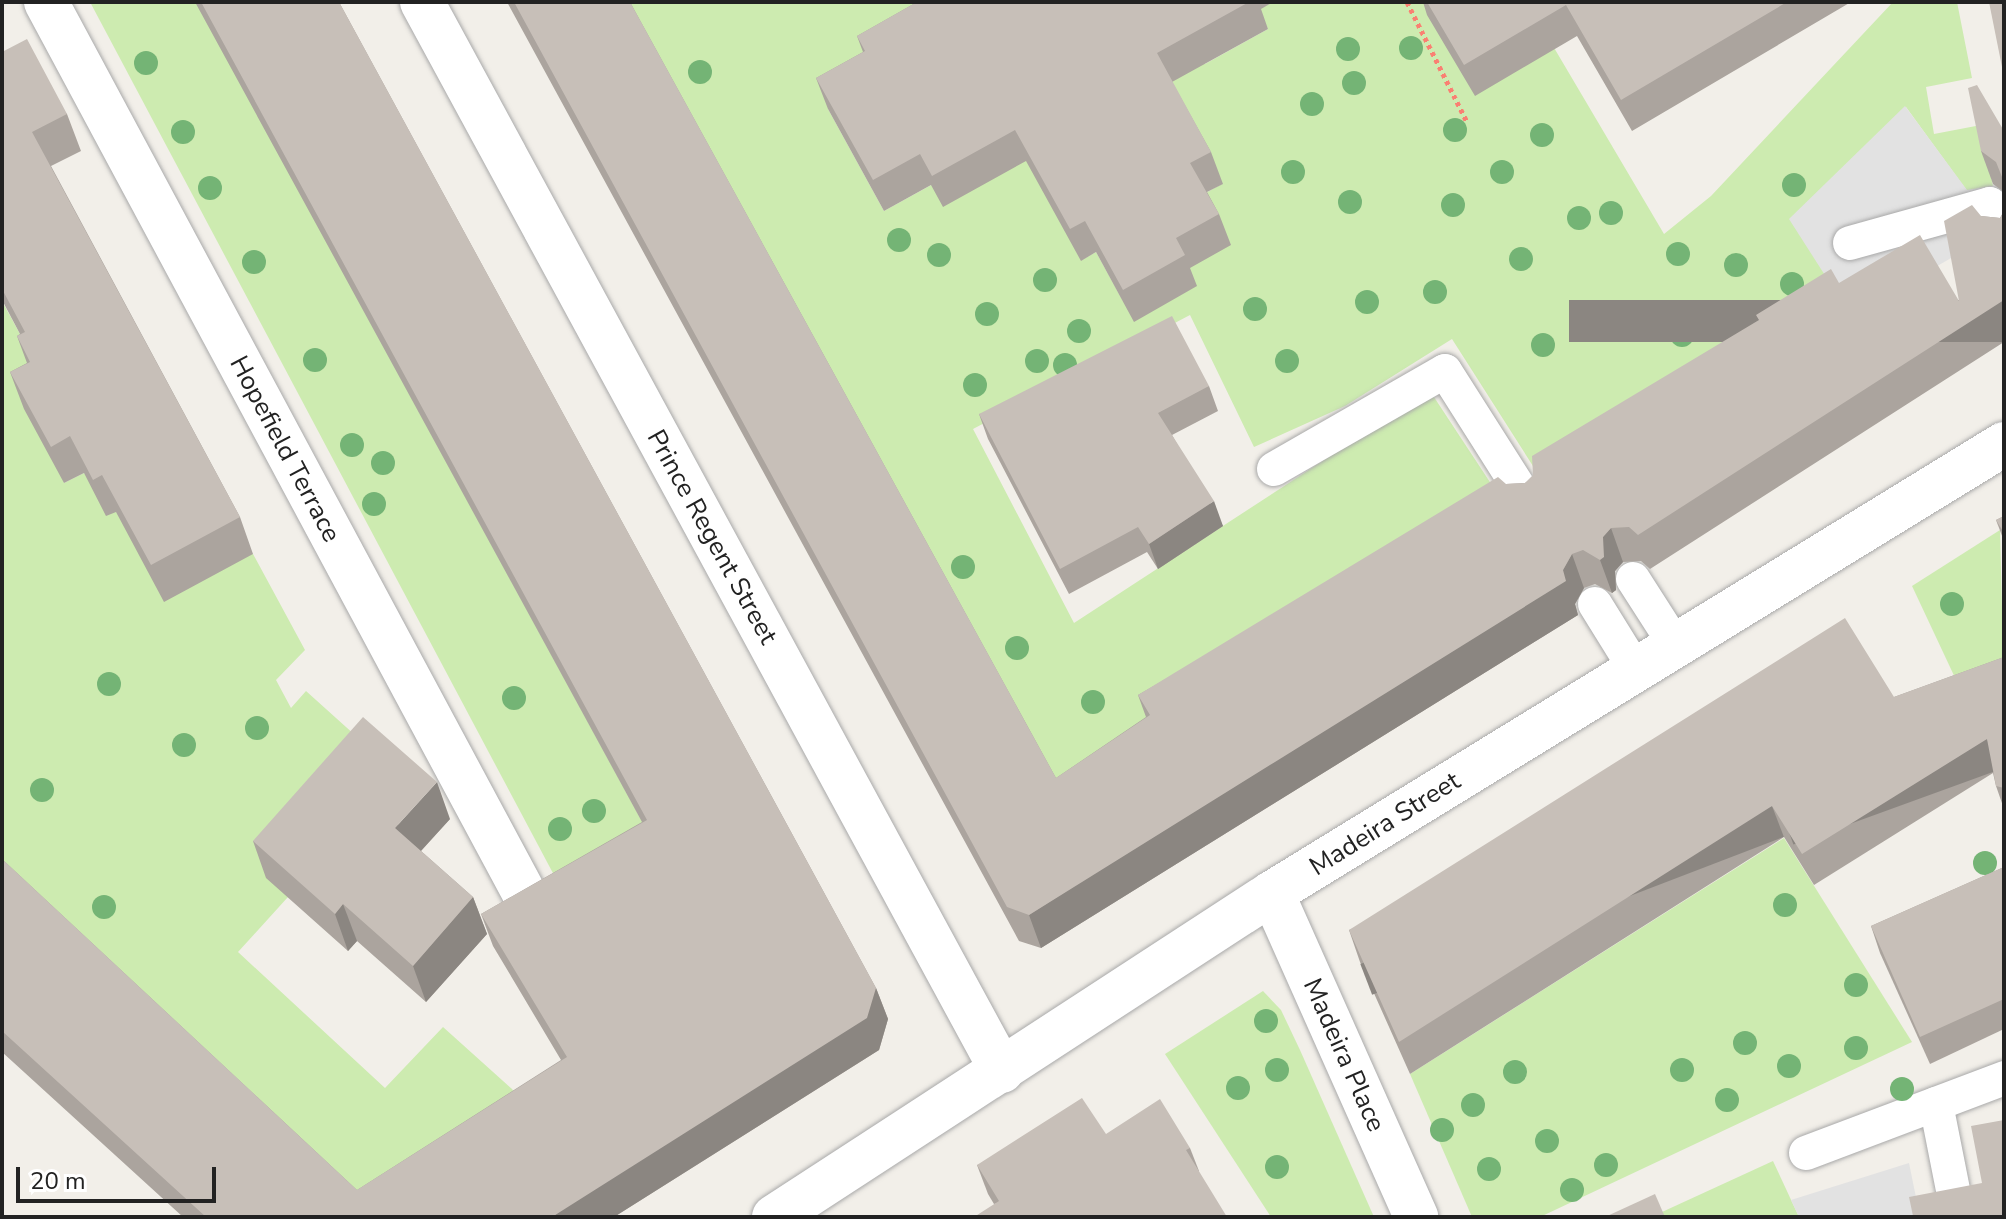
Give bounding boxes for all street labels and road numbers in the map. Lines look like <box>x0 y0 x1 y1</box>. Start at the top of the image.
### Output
street label: Hopefield Terrace <box>223 351 347 547</box>
street label: Prince Regent Street <box>640 424 784 650</box>
street label: Madeira Street <box>1304 765 1466 883</box>
street label: Madeira Place <box>1296 974 1392 1136</box>

